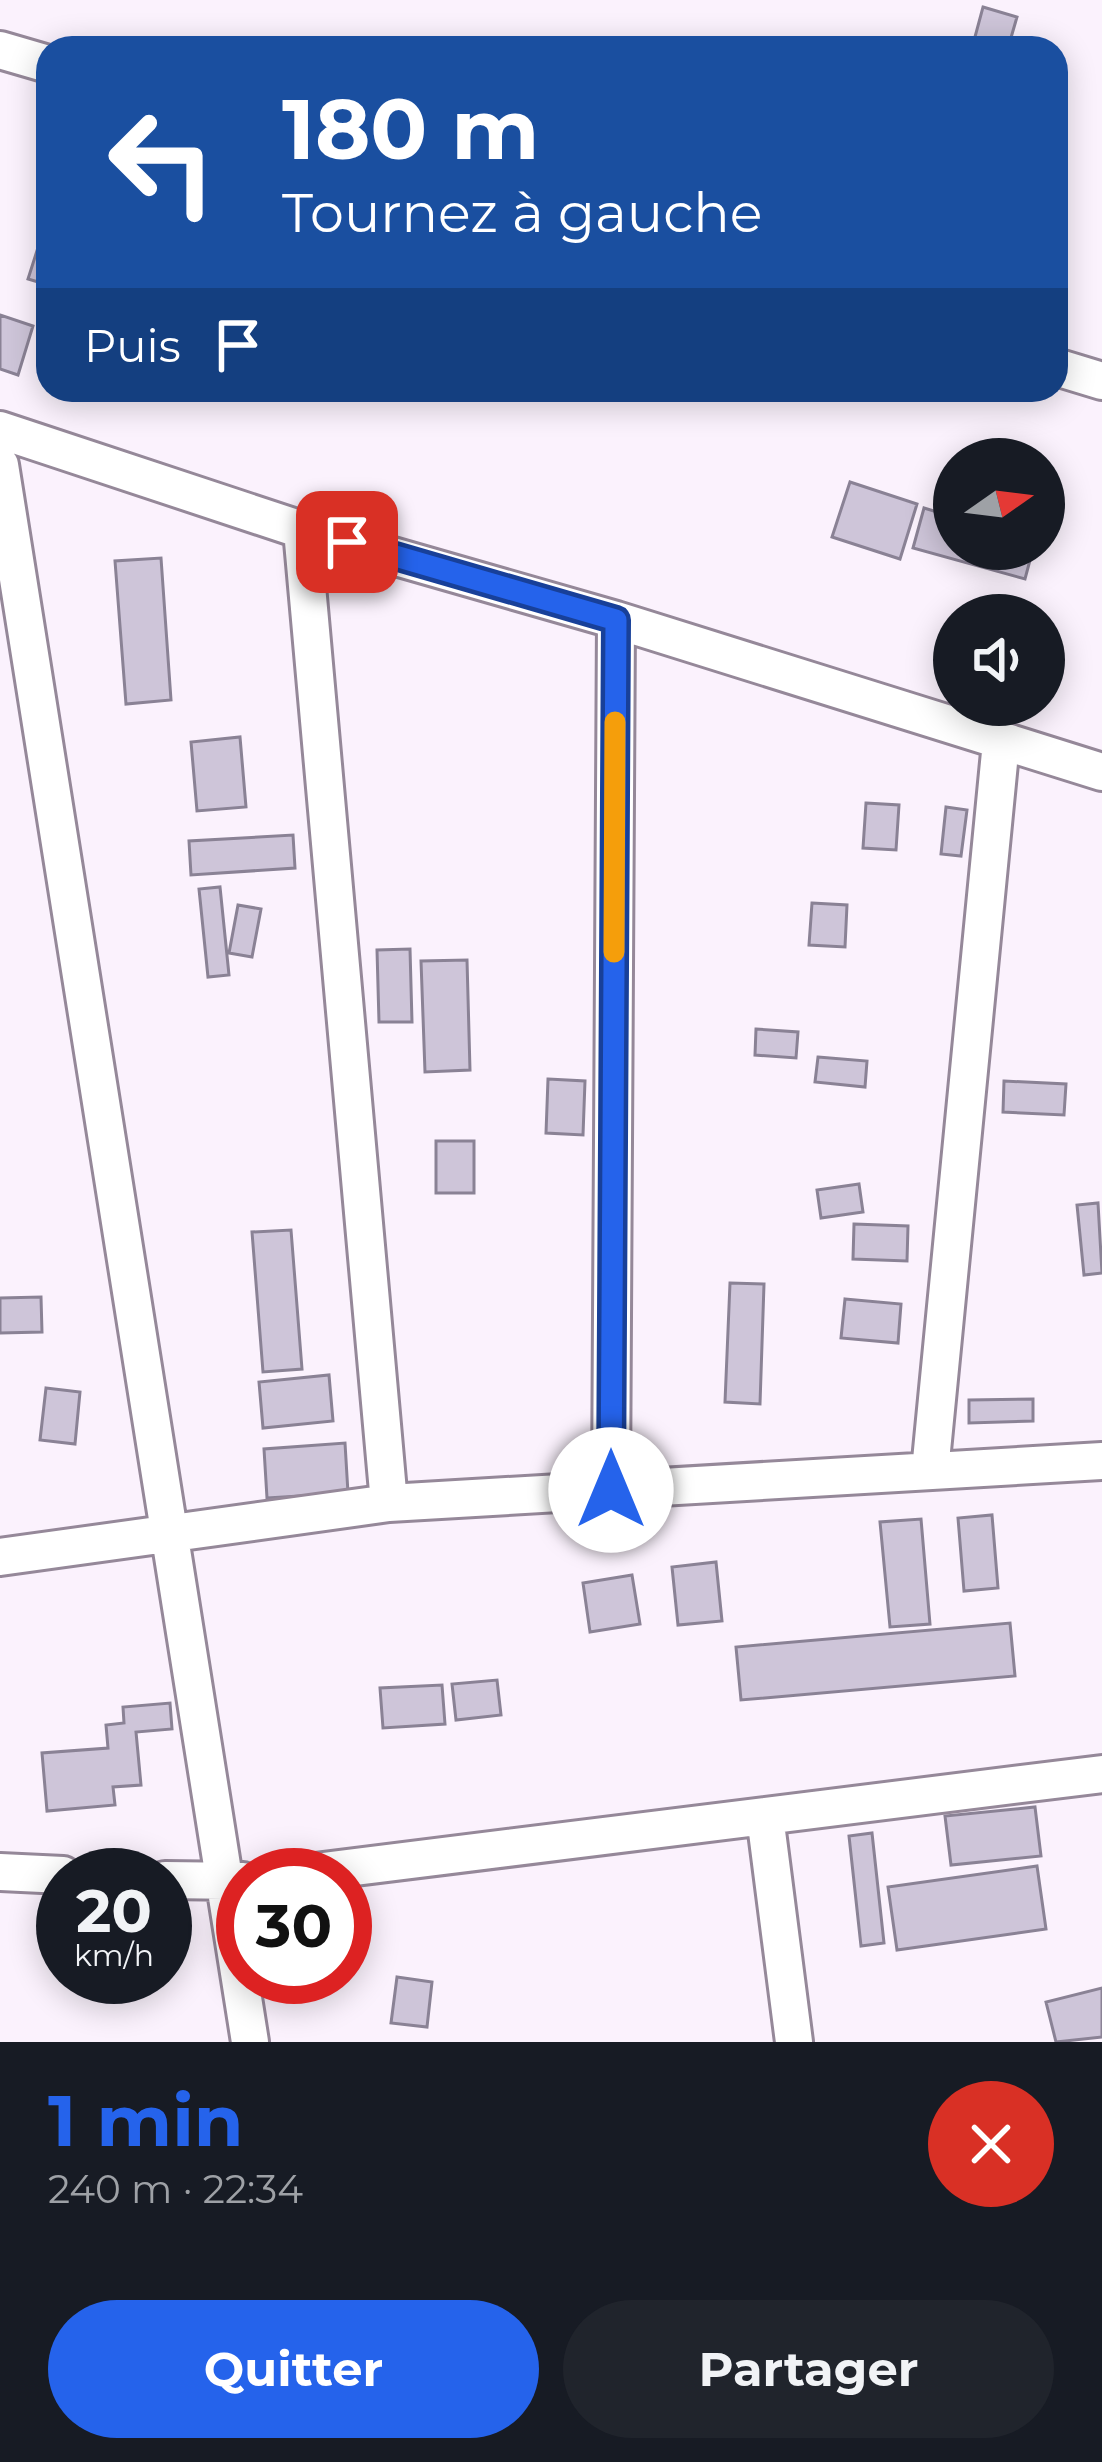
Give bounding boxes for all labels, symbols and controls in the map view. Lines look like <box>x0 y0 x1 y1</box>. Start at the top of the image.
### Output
text: 180 m <box>282 78 539 180</box>
icon: left <box>84 84 240 240</box>
text: Tournez à gauche <box>282 180 762 246</box>
icon: arrive <box>205 312 271 378</box>
text: Puis <box>84 318 181 373</box>
north arrow <box>933 438 1065 570</box>
map controls <box>933 438 1065 726</box>
pin <box>296 491 398 593</box>
icon: arrive <box>314 509 380 575</box>
button: sound <box>933 594 1065 726</box>
position arrow <box>548 1427 674 1553</box>
speed limit sign: 30 <box>216 1848 372 2004</box>
text: 20 <box>76 1874 152 1947</box>
text: km/h <box>74 1937 154 1974</box>
text: 1 min <box>48 2076 244 2164</box>
button: close <box>928 2081 1054 2207</box>
text: 240 m · 22:34 <box>48 2165 303 2213</box>
button: Quitter <box>48 2300 539 2438</box>
button: Partager <box>563 2300 1054 2438</box>

